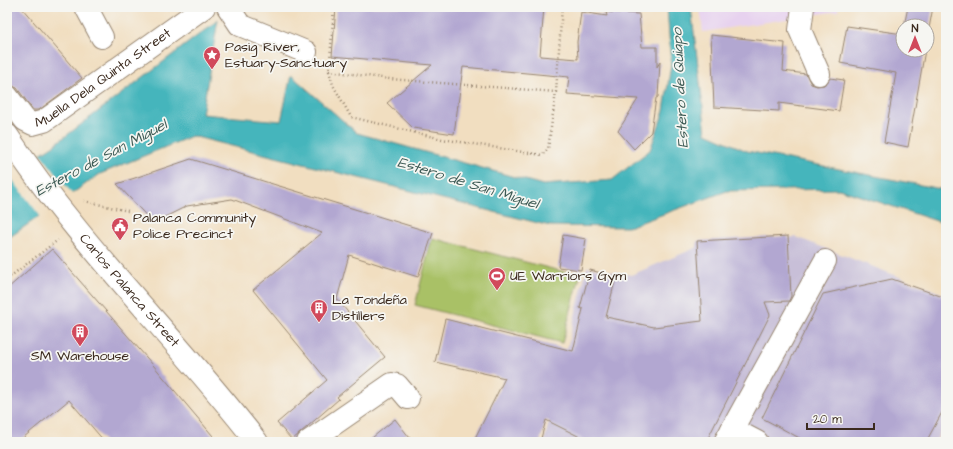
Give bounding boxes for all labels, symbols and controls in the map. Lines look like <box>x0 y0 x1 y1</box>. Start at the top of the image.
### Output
north arrow <box>895 18 935 58</box>
text: N <box>912 21 919 36</box>
street label: Muella Dela Quinta Street <box>33 23 176 133</box>
water label: Estero de Quiapo <box>666 26 694 149</box>
place label: Pasig River, Estuary-Sanctuary <box>225 37 348 73</box>
place icon: Pasig River, Estuary-Sanctuary <box>202 45 222 70</box>
water label: Estero de San Miguel <box>31 114 172 203</box>
water label: Estero de San Miguel <box>395 152 543 216</box>
place label: Palanca Community Police Precinct <box>133 208 256 244</box>
public building icon: Palanca Community Police Precinct <box>110 216 130 241</box>
street label: Carlos Palanca Street <box>74 229 184 352</box>
sports icon: UE Warriors Gym <box>487 266 507 291</box>
place label: UE Warriors Gym <box>510 266 626 286</box>
place label: La Tondeña Distillers <box>332 290 407 326</box>
building icon: La Tondeña Distillers <box>309 298 329 323</box>
building icon: SM Warehouse <box>70 322 90 347</box>
place label: SM Warehouse <box>31 346 130 366</box>
scale bar <box>807 405 874 431</box>
text: 20 m <box>813 411 842 428</box>

